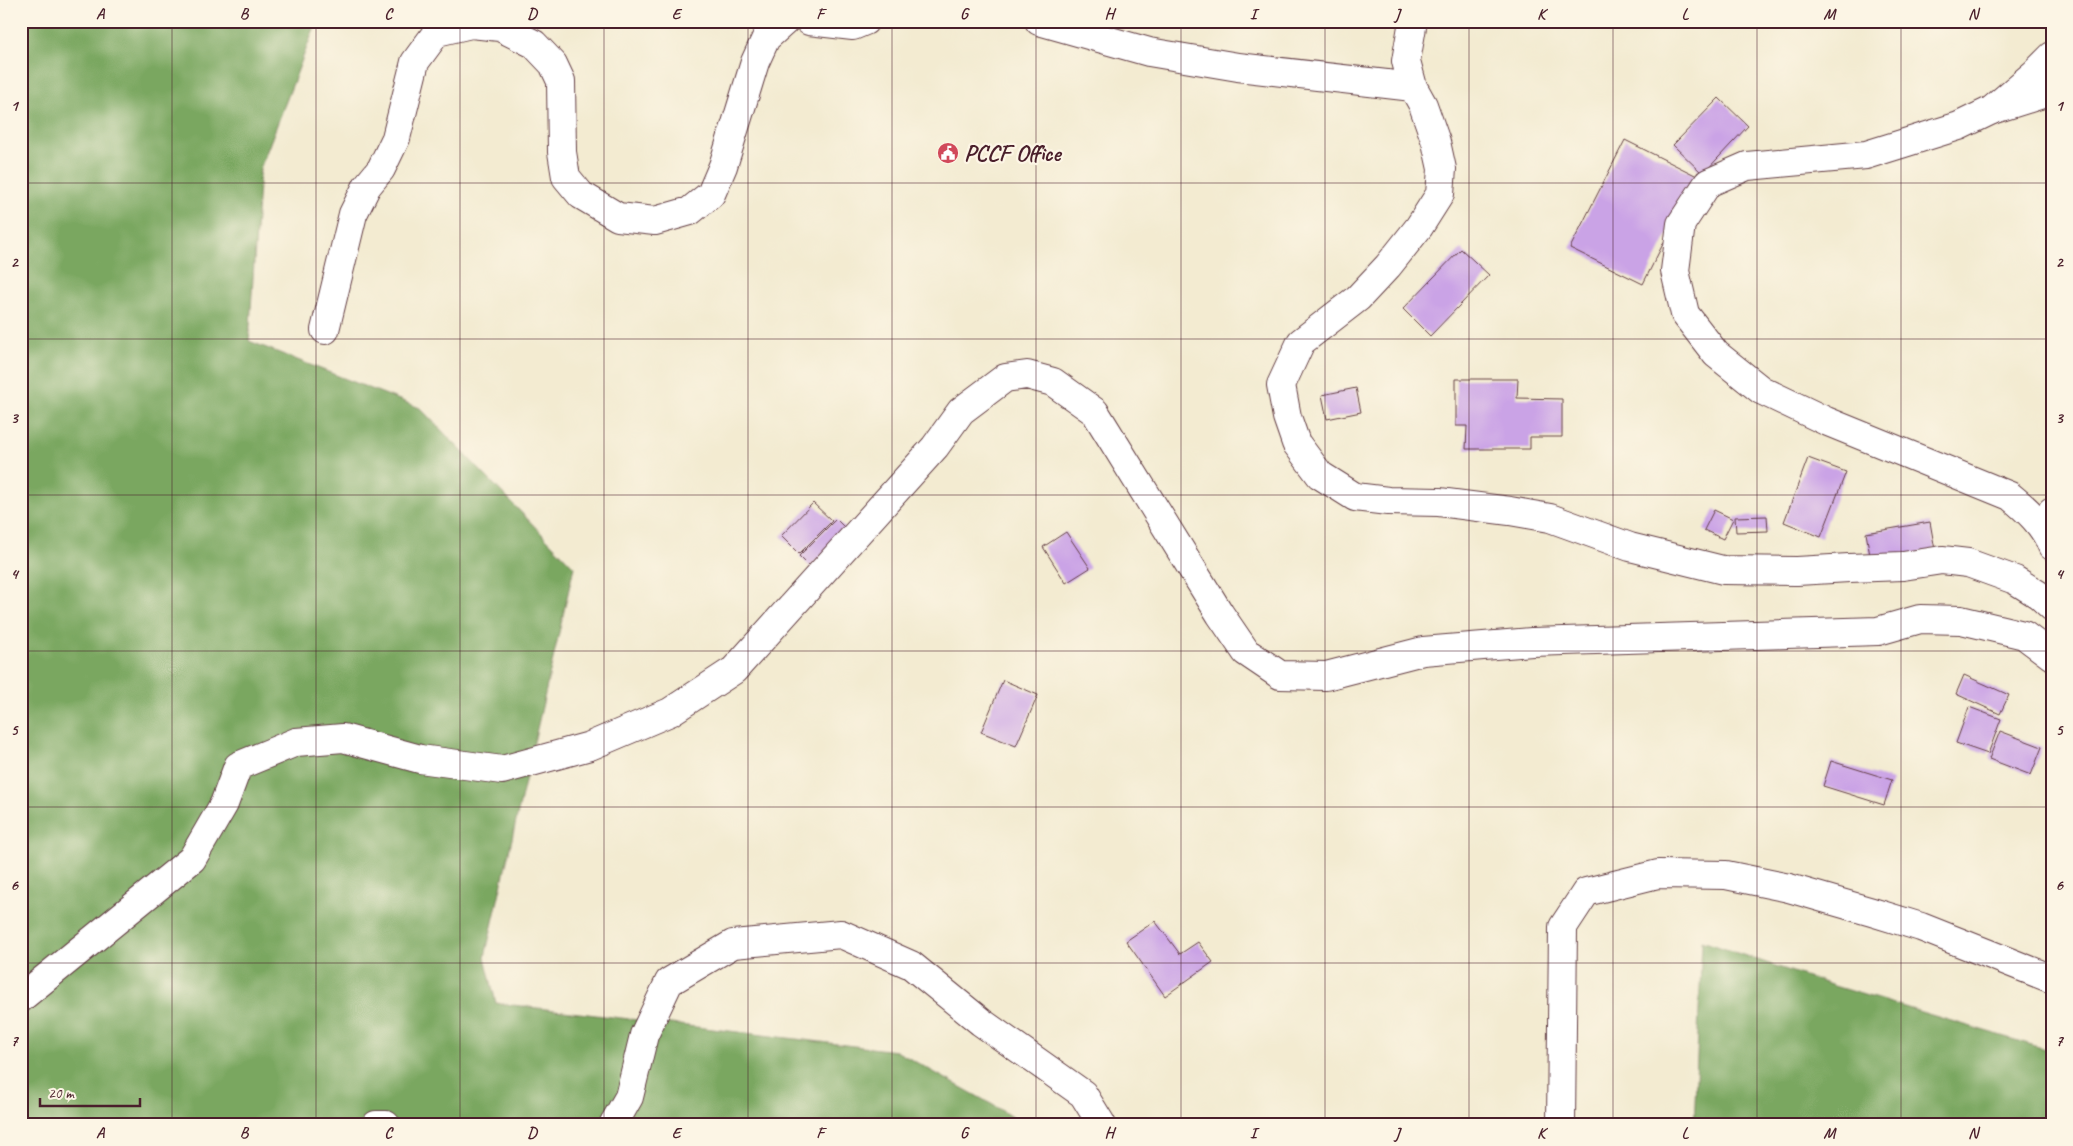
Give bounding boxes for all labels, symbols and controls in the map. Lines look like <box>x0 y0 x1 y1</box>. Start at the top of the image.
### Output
text: A <box>96 4 106 24</box>
text: B <box>240 4 250 24</box>
text: C <box>384 4 394 24</box>
text: D <box>527 4 538 24</box>
text: E <box>672 4 683 24</box>
text: F <box>816 4 827 24</box>
text: G <box>960 4 970 24</box>
text: H <box>1104 4 1116 24</box>
text: I <box>1250 4 1260 24</box>
text: J <box>1393 4 1402 24</box>
text: K <box>1537 4 1549 24</box>
text: L <box>1682 4 1690 24</box>
text: M <box>1823 4 1837 24</box>
text: N <box>1968 4 1981 24</box>
text: 1 <box>10 96 19 116</box>
text: 1 <box>2055 96 2064 116</box>
place label: PCCF Office <box>964 138 1062 168</box>
public building icon: PCCF Office <box>936 141 960 165</box>
text: 2 <box>10 252 19 272</box>
text: 2 <box>2055 252 2064 272</box>
text: 3 <box>10 408 19 428</box>
text: 3 <box>2055 408 2064 428</box>
text: 4 <box>10 564 19 584</box>
text: 4 <box>2055 564 2064 584</box>
text: 5 <box>11 720 20 740</box>
text: 5 <box>2056 720 2065 740</box>
text: 6 <box>10 875 19 895</box>
text: 6 <box>2055 875 2064 895</box>
text: 7 <box>10 1031 19 1051</box>
text: 7 <box>2055 1031 2064 1051</box>
scale bar <box>40 1076 140 1108</box>
text: 20 m <box>48 1084 75 1103</box>
text: A <box>96 1123 106 1143</box>
text: B <box>240 1123 250 1143</box>
text: C <box>384 1123 394 1143</box>
text: D <box>527 1123 538 1143</box>
text: E <box>672 1123 683 1143</box>
text: F <box>816 1123 827 1143</box>
text: G <box>960 1123 970 1143</box>
text: H <box>1104 1123 1116 1143</box>
text: I <box>1250 1123 1260 1143</box>
text: J <box>1393 1123 1402 1143</box>
text: K <box>1537 1123 1549 1143</box>
text: L <box>1682 1123 1690 1143</box>
text: M <box>1823 1123 1837 1143</box>
text: N <box>1968 1123 1981 1143</box>

